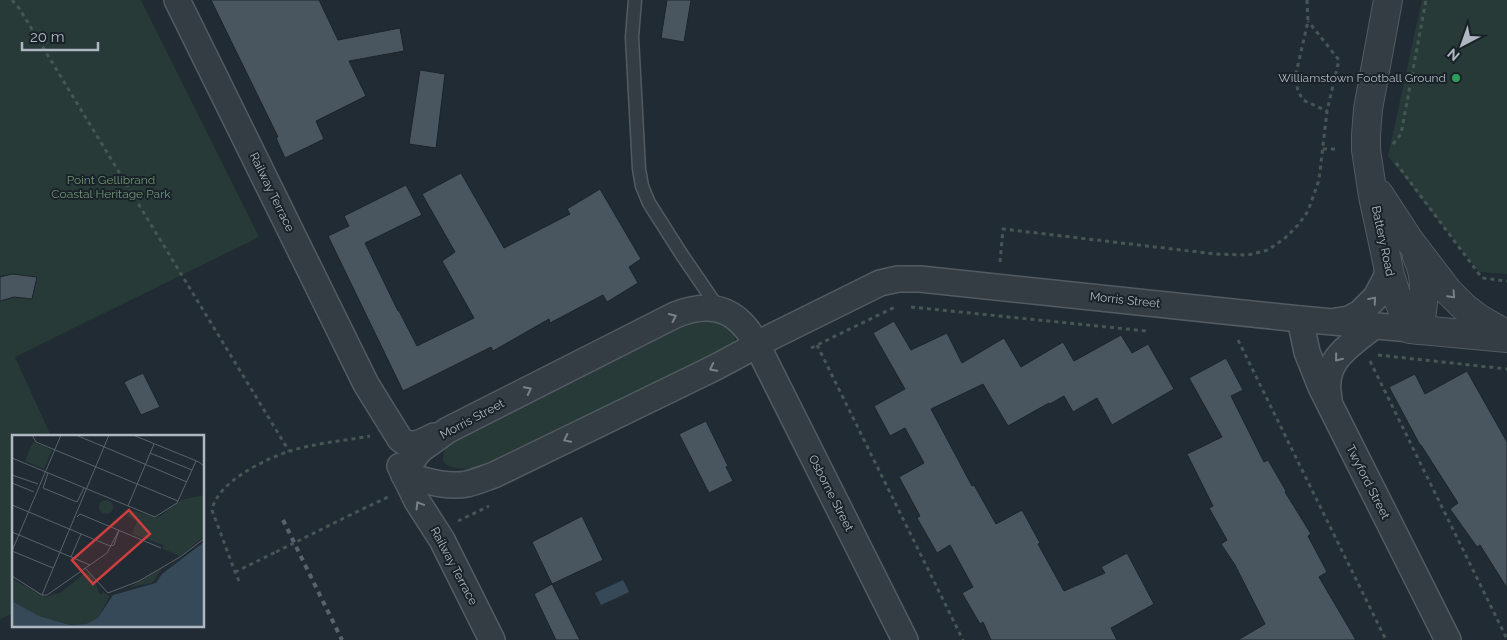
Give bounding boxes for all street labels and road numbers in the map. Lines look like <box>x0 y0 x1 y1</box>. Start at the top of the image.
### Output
street label: Railway Terrace <box>247 150 297 234</box>
street label: Battery Road <box>1369 204 1397 278</box>
street label: Morris Street <box>1089 289 1161 311</box>
street label: Morris Street <box>437 396 507 442</box>
street label: Twyford Street <box>1343 443 1393 521</box>
street label: Osborne Street <box>806 452 856 534</box>
street label: Railway Terrace <box>428 525 480 607</box>

